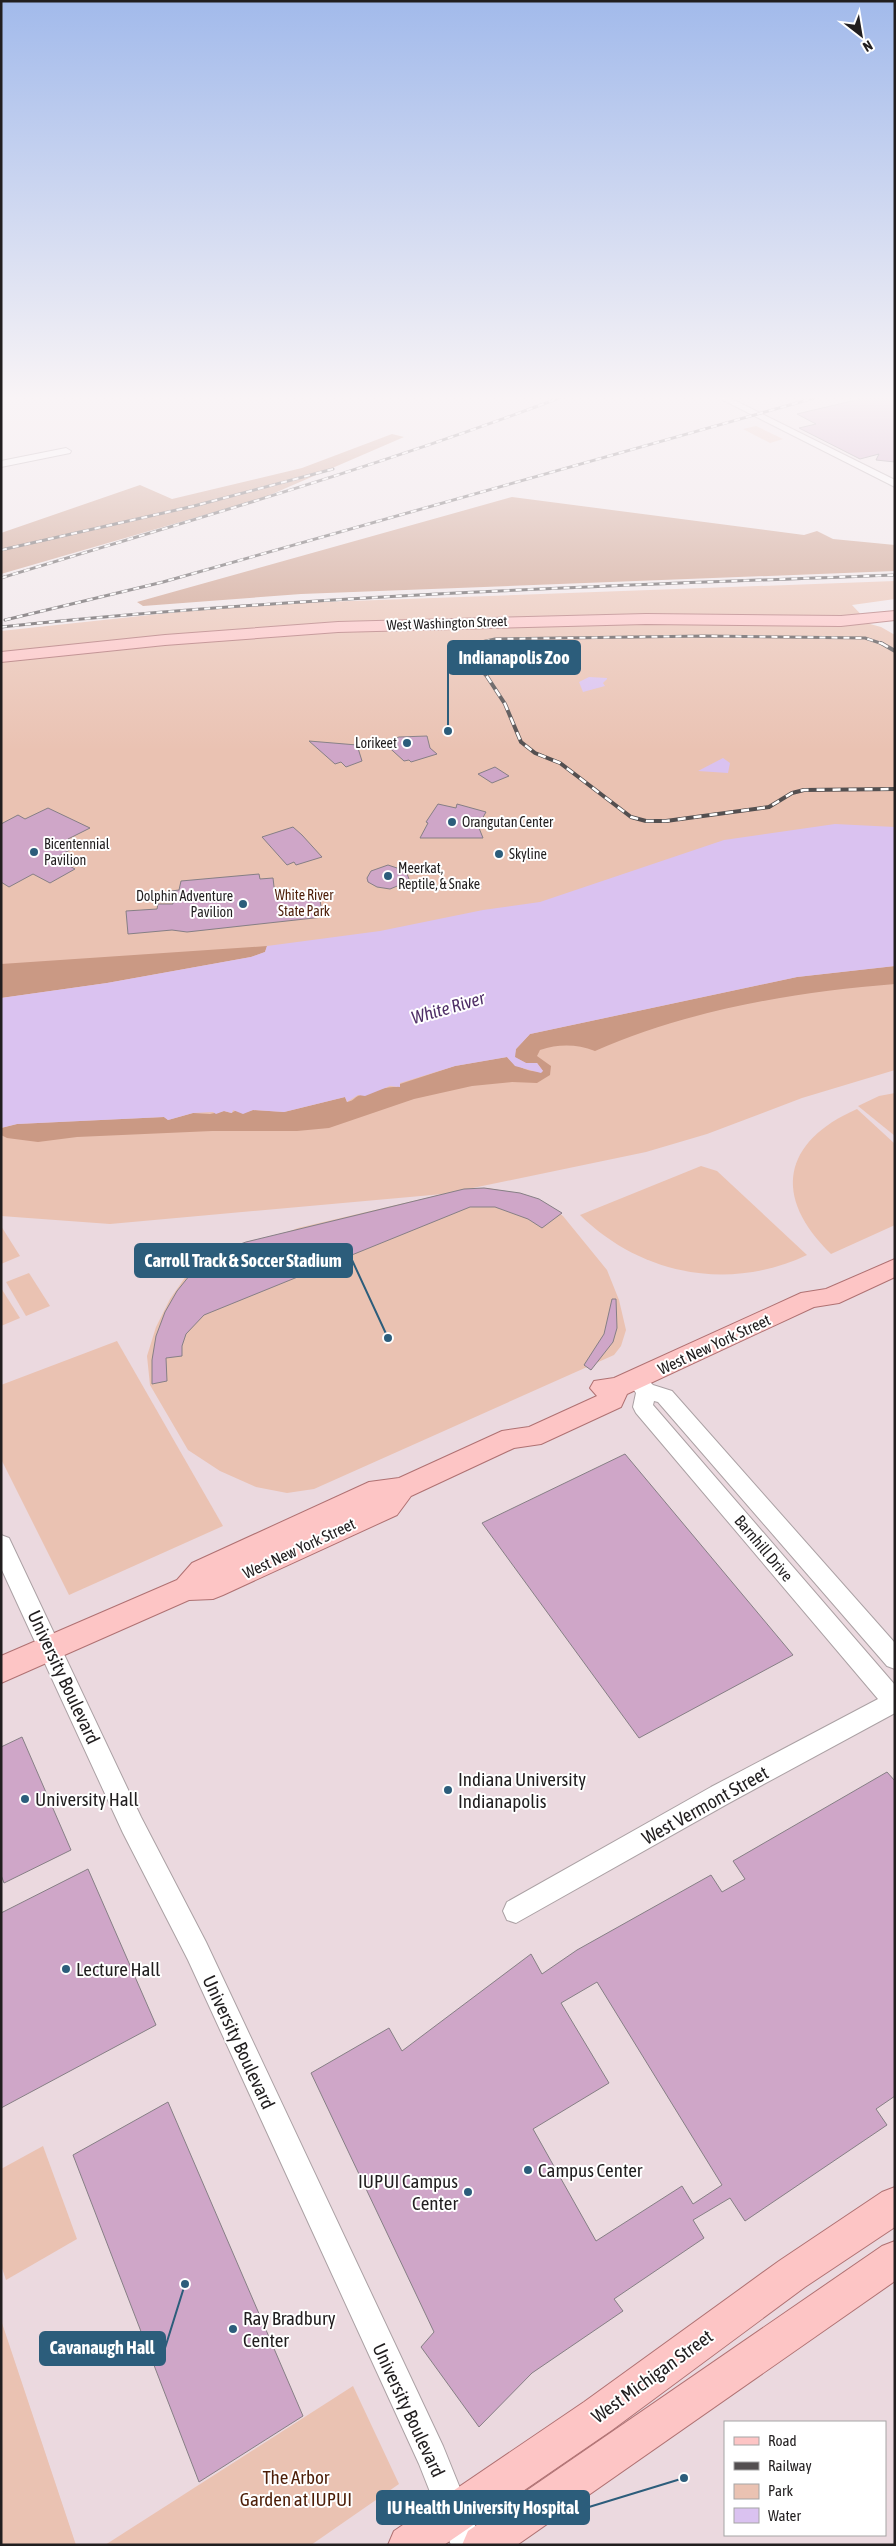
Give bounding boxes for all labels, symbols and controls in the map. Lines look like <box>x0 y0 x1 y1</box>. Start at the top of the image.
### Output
north arrow <box>836 10 886 60</box>
text: N <box>860 37 875 55</box>
street label: West Washington Street <box>386 613 508 633</box>
callout: Indianapolis Zoo <box>448 641 580 674</box>
text: Indianapolis Zoo <box>458 647 570 668</box>
place label: Lorikeet <box>355 735 397 751</box>
marker: Lorikeet <box>401 737 413 749</box>
place label: Orangutan Center <box>462 814 554 830</box>
marker: Orangutan Center <box>446 816 458 828</box>
place label: Bicentennial Pavilion <box>44 836 110 868</box>
marker: Bicentennial Pavilion <box>28 846 40 858</box>
place label: Skyline <box>509 846 547 862</box>
marker: Skyline <box>493 848 505 860</box>
place label: Meerkat, Reptile, & Snake <box>398 860 480 892</box>
marker: Meerkat, Reptile, & Snake <box>382 870 394 882</box>
park label: White River State Park <box>275 887 334 919</box>
place label: Dolphin Adventure Pavilion <box>136 888 233 920</box>
marker: Dolphin Adventure Pavilion <box>237 898 249 910</box>
water label: White River <box>409 987 488 1028</box>
callout: Carroll Track & Soccer Stadium <box>135 1244 352 1277</box>
text: Carroll Track & Soccer Stadium <box>144 1250 342 1271</box>
street label: West New York Street <box>655 1310 773 1378</box>
street label: Barnhill Drive <box>731 1511 797 1585</box>
street label: West New York Street <box>240 1514 358 1582</box>
street label: University Boulevard <box>23 1607 105 1747</box>
street label: West Vermont Street <box>638 1761 772 1849</box>
place label: Indiana University Indianapolis <box>458 1768 586 1812</box>
marker: Indiana University Indianapolis <box>442 1784 454 1796</box>
place label: University Hall <box>35 1788 139 1810</box>
marker: University Hall <box>19 1793 31 1805</box>
place label: Lecture Hall <box>76 1958 160 1980</box>
marker: Lecture Hall <box>60 1963 72 1975</box>
street label: University Boulevard <box>198 1972 280 2112</box>
place label: Campus Center <box>538 2159 643 2181</box>
marker: Campus Center <box>522 2164 534 2176</box>
place label: IUPUI Campus Center <box>358 2170 458 2214</box>
marker: IUPUI Campus Center <box>462 2186 474 2198</box>
place label: Ray Bradbury Center <box>243 2307 336 2351</box>
marker: Ray Bradbury Center <box>227 2323 239 2335</box>
street label: West Michigan Street <box>587 2325 717 2427</box>
callout: Cavanaugh Hall <box>40 2332 165 2365</box>
text: Cavanaugh Hall <box>49 2337 155 2358</box>
street label: University Boulevard <box>368 2340 450 2480</box>
legend <box>724 2421 886 2536</box>
text: Road <box>768 2432 797 2449</box>
text: Railway <box>768 2457 812 2474</box>
park label: The Arbor Garden at IUPUI <box>240 2466 352 2510</box>
text: Park <box>768 2482 793 2499</box>
callout: IU Health University Hospital <box>377 2491 589 2524</box>
text: IU Health University Hospital <box>387 2497 579 2518</box>
text: Water <box>768 2507 801 2524</box>

